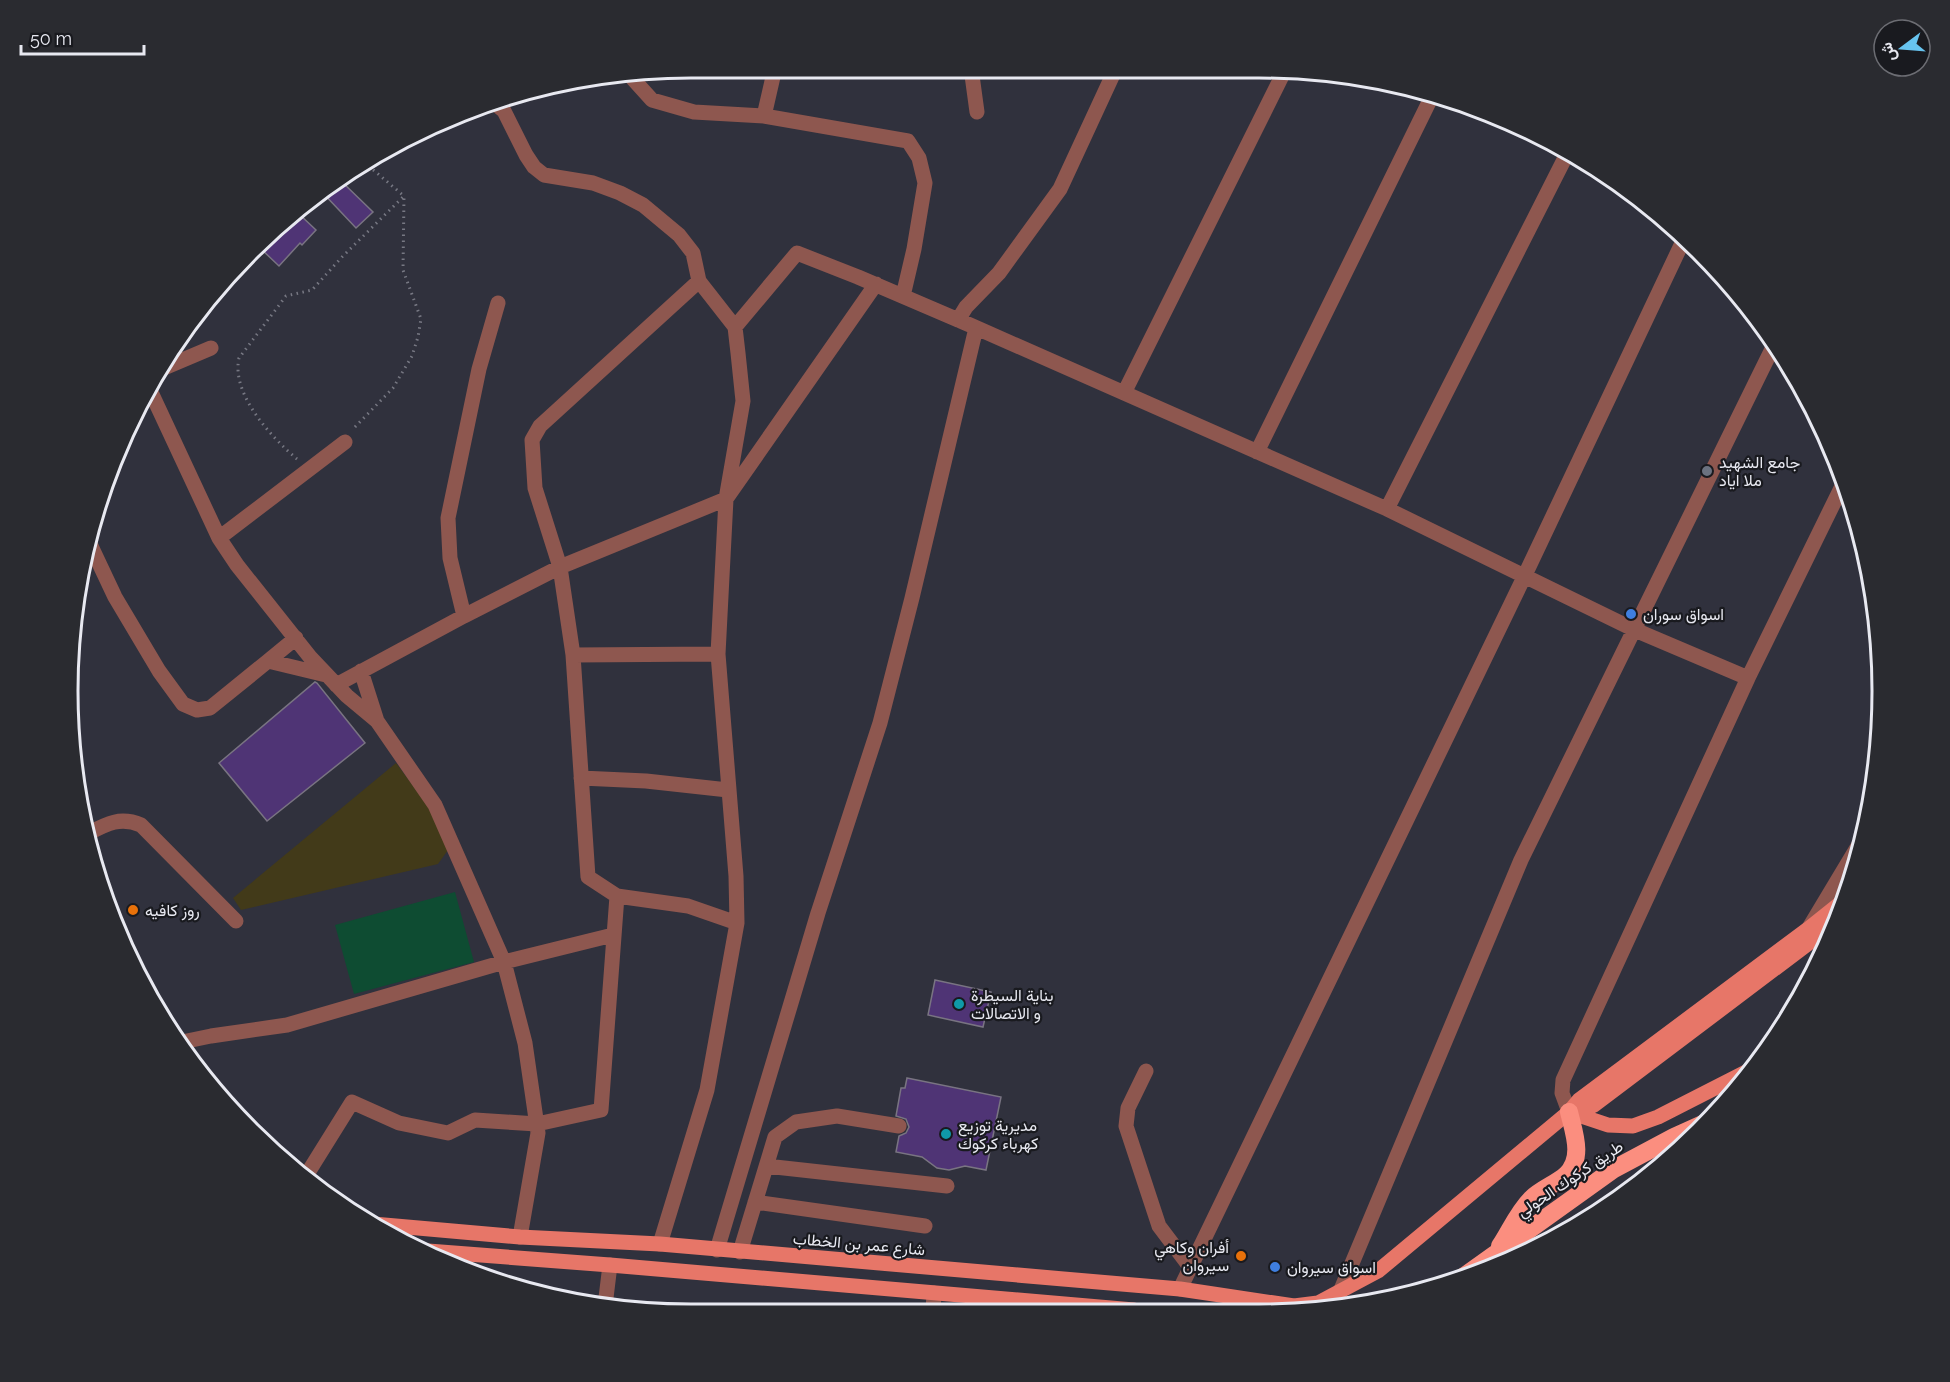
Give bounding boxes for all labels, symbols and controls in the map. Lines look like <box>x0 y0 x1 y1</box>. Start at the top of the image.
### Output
scale bar <box>21 18 144 56</box>
north arrow <box>1872 18 1932 78</box>
text: 50 m <box>30 28 72 49</box>
text: ش <box>1876 40 1900 64</box>
place label: جامع الشهيد ملا اياد <box>1719 453 1801 490</box>
marker: جامع الشهيد ملا اياد <box>1700 464 1714 478</box>
place label: اسواق سوران <box>1643 605 1724 625</box>
marker: اسواق سوران <box>1624 607 1638 621</box>
place label: روز كافيه <box>145 901 200 921</box>
marker: روز كافيه <box>126 903 140 917</box>
place label: بناية السيطرة و الاتصالات <box>971 986 1053 1024</box>
marker: بناية السيطرة و الاتصالات <box>952 997 966 1011</box>
place label: مديرية توزيع كهرباء كركوك <box>958 1116 1038 1154</box>
marker: مديرية توزيع كهرباء كركوك <box>939 1127 953 1141</box>
street label: طريق كركوك الحولي <box>1513 1137 1629 1225</box>
street label: شارع عمر بن الخطاب <box>792 1229 926 1261</box>
place label: أفران وكاهي سيروان <box>1154 1238 1229 1276</box>
marker: أفران وكاهي سيروان <box>1234 1249 1248 1263</box>
place label: اسواق سيروان <box>1287 1258 1376 1278</box>
marker: اسواق سيروان <box>1268 1260 1282 1274</box>

